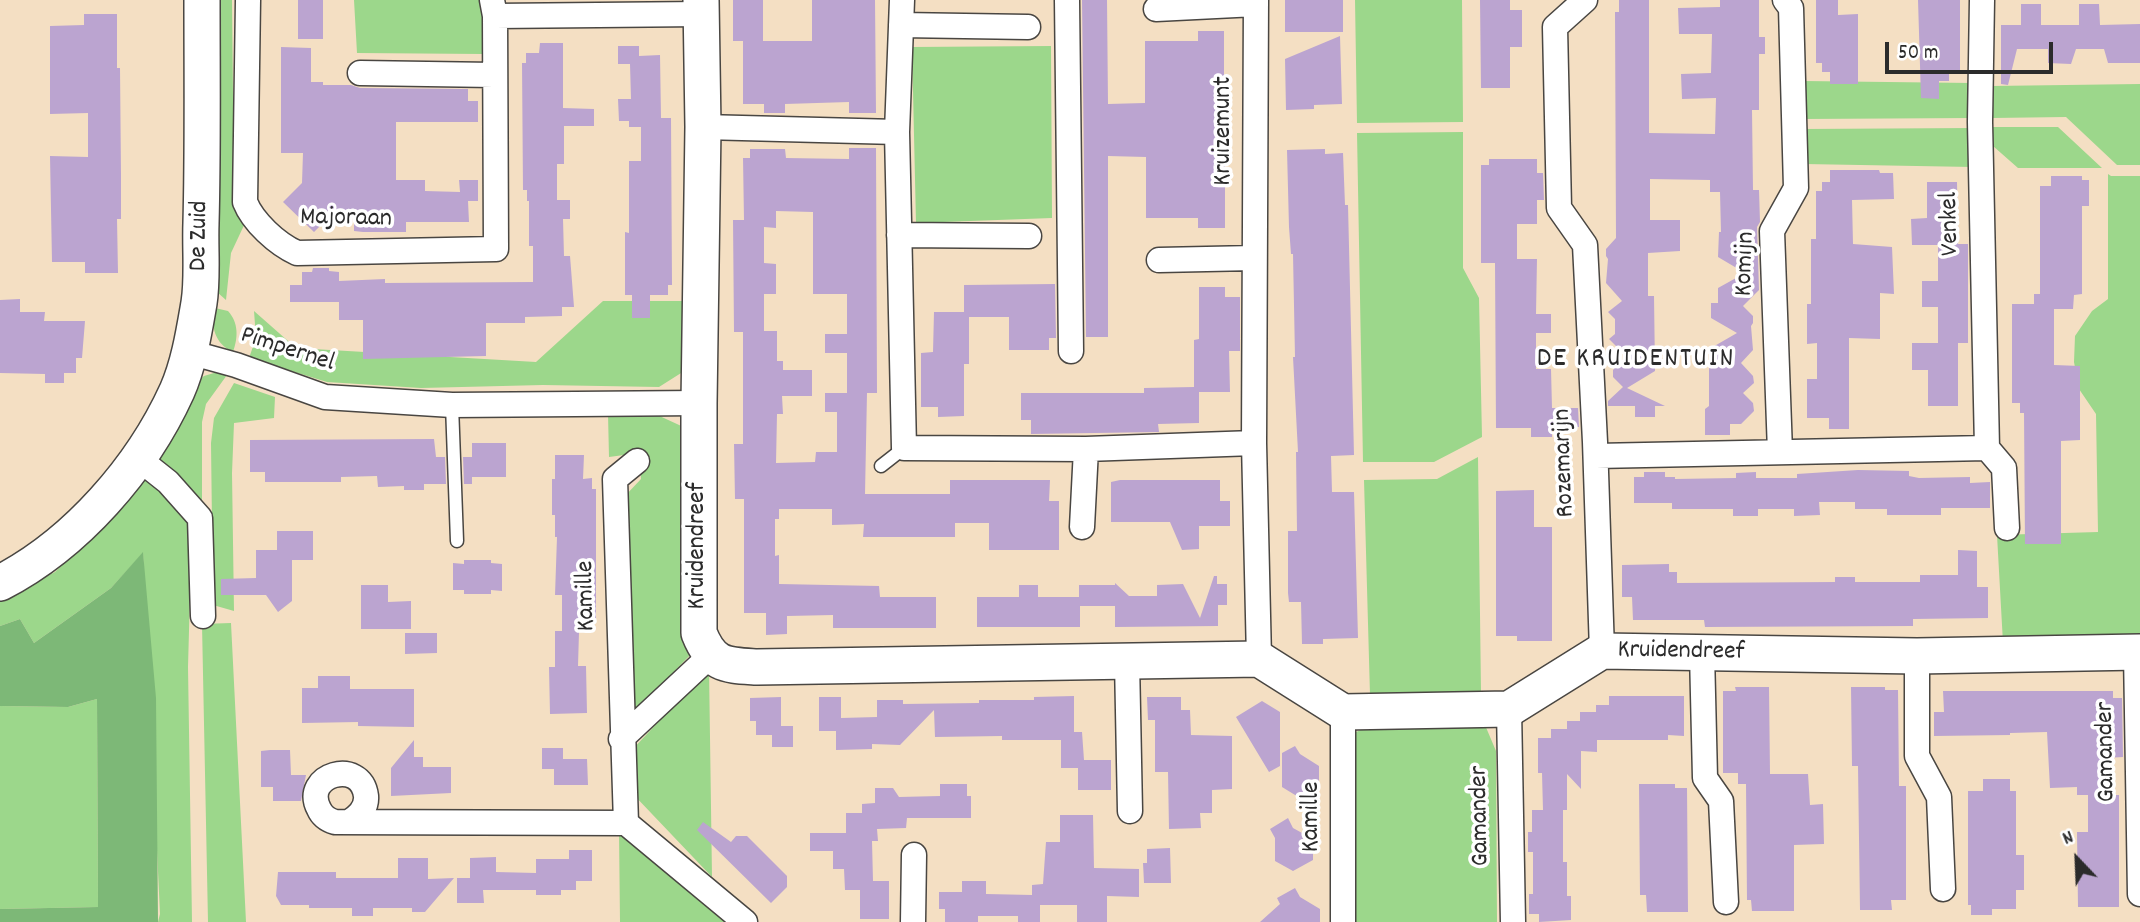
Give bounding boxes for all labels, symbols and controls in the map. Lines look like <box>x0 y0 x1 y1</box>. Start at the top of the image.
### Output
scale bar <box>1888 28 2056 72</box>
text: 50 m <box>1898 39 1938 69</box>
street label: Kruizemunt <box>1209 76 1241 186</box>
street label: Venkel <box>1936 192 1968 256</box>
street label: De Zuid <box>185 201 217 271</box>
street label: Majoraan <box>300 204 392 236</box>
street label: Komijn <box>1730 231 1764 297</box>
street label: Pimpernel <box>236 321 338 381</box>
district label: DE KRUIDENTUIN <box>1538 344 1734 378</box>
street label: Rozemarijn <box>1549 408 1583 518</box>
street label: Kruidendreef <box>683 482 715 610</box>
street label: Kamille <box>572 560 604 632</box>
street label: Kruidendreef <box>1617 636 1745 670</box>
street label: Gamander <box>2092 701 2124 803</box>
street label: Gamander <box>1466 765 1498 867</box>
street label: Kamille <box>1297 782 1329 852</box>
north arrow <box>2042 824 2112 894</box>
text: N <box>2059 825 2078 853</box>

